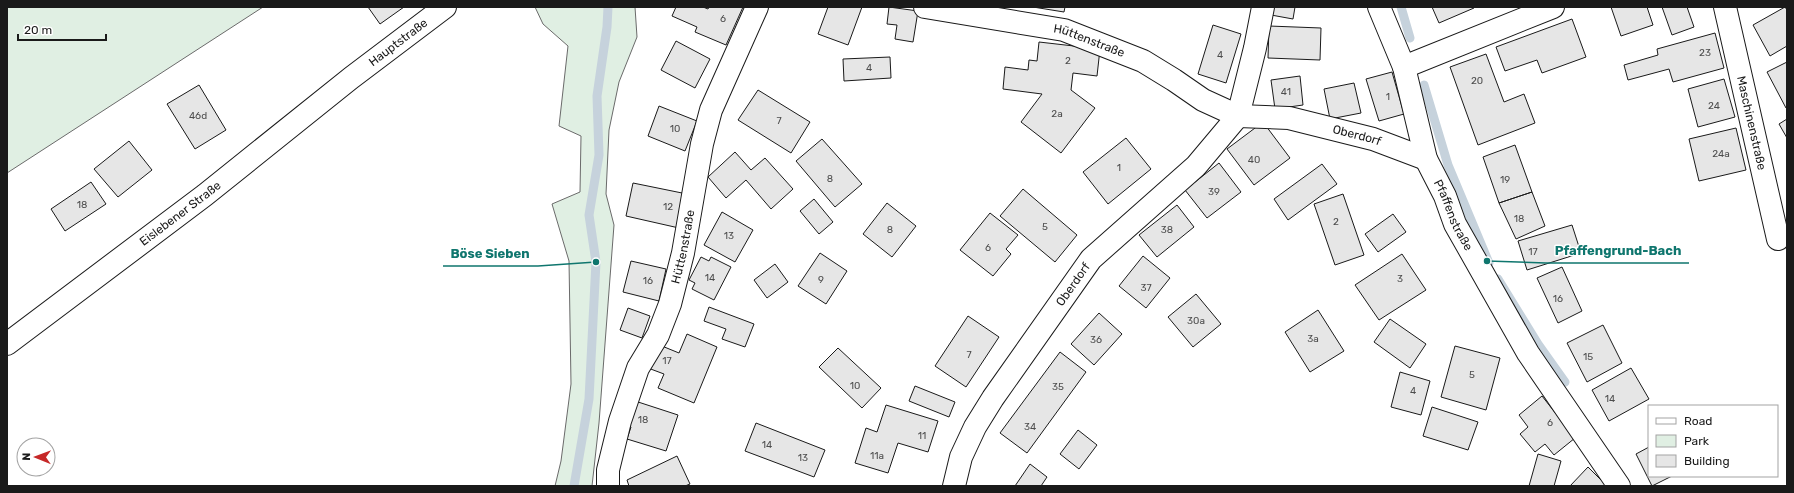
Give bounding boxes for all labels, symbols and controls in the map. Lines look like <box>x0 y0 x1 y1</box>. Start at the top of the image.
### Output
house number: 6 <box>720 13 726 25</box>
scale bar <box>18 16 106 42</box>
street label: Hauptstraße <box>366 16 431 69</box>
street label: Hüttenstraße <box>1053 21 1127 60</box>
text: 20 m <box>24 23 52 37</box>
house number: 23 <box>1699 47 1711 59</box>
house number: 4 <box>1217 49 1223 61</box>
house number: 2 <box>1065 55 1071 67</box>
house number: 4 <box>866 62 872 74</box>
house number: 20 <box>1471 75 1483 87</box>
street label: Maschinenstraße <box>1734 75 1769 172</box>
house number: 41 <box>1281 86 1291 98</box>
house number: 1 <box>1386 91 1390 103</box>
house number: 24 <box>1708 100 1720 112</box>
house number: 2a <box>1051 108 1063 120</box>
house number: 46d <box>189 110 207 122</box>
house number: 7 <box>776 115 782 127</box>
street label: Oberdorf <box>1331 122 1384 149</box>
house number: 10 <box>670 123 680 135</box>
house number: 24a <box>1712 148 1730 160</box>
house number: 40 <box>1248 154 1260 166</box>
house number: 1 <box>1117 162 1121 174</box>
house number: 8 <box>827 173 833 185</box>
house number: 19 <box>1500 174 1510 186</box>
street label: Pfaffenstraße <box>1431 177 1476 253</box>
street label: Eislebener Straße <box>137 178 224 249</box>
house number: 39 <box>1208 186 1220 198</box>
house number: 18 <box>77 199 87 211</box>
house number: 12 <box>663 201 673 213</box>
street label: Hüttenstraße <box>668 209 697 285</box>
house number: 18 <box>1514 213 1524 225</box>
house number: 2 <box>1333 216 1339 228</box>
house number: 5 <box>1042 221 1048 233</box>
house number: 8 <box>887 224 893 236</box>
house number: 38 <box>1161 224 1173 236</box>
house number: 13 <box>724 230 734 242</box>
callout: Pfaffengrund-Bach <box>1546 238 1689 263</box>
callout: Böse Sieben <box>443 241 538 266</box>
house number: 6 <box>985 242 991 254</box>
text: Pfaffengrund-Bach <box>1555 243 1681 258</box>
text: Böse Sieben <box>450 246 530 261</box>
house number: 17 <box>1528 246 1538 258</box>
street label: Oberdorf <box>1053 260 1093 309</box>
house number: 14 <box>705 272 715 284</box>
house number: 3 <box>1397 273 1403 285</box>
house number: 9 <box>818 274 824 286</box>
house number: 16 <box>643 275 653 287</box>
house number: 37 <box>1140 282 1152 294</box>
house number: 16 <box>1553 293 1563 305</box>
house number: 30a <box>1187 315 1205 327</box>
house number: 3a <box>1307 333 1319 345</box>
house number: 36 <box>1090 334 1102 346</box>
house number: 7 <box>966 349 972 361</box>
house number: 15 <box>1583 351 1593 363</box>
house number: 17 <box>662 355 672 367</box>
house number: 5 <box>1469 369 1475 381</box>
house number: 10 <box>850 380 860 392</box>
house number: 35 <box>1052 381 1064 393</box>
house number: 4 <box>1410 385 1416 397</box>
house number: 14 <box>1605 393 1615 405</box>
legend <box>1648 405 1778 477</box>
house number: 18 <box>638 414 648 426</box>
text: Road <box>1684 414 1712 428</box>
house number: 6 <box>1547 417 1553 429</box>
house number: 34 <box>1024 421 1036 433</box>
house number: 11 <box>918 430 926 442</box>
text: Park <box>1684 434 1710 448</box>
north arrow <box>16 437 56 477</box>
house number: 14 <box>762 439 772 451</box>
house number: 11a <box>870 450 884 462</box>
house number: 13 <box>798 452 808 464</box>
text: N <box>20 453 33 461</box>
text: Building <box>1684 454 1730 468</box>

